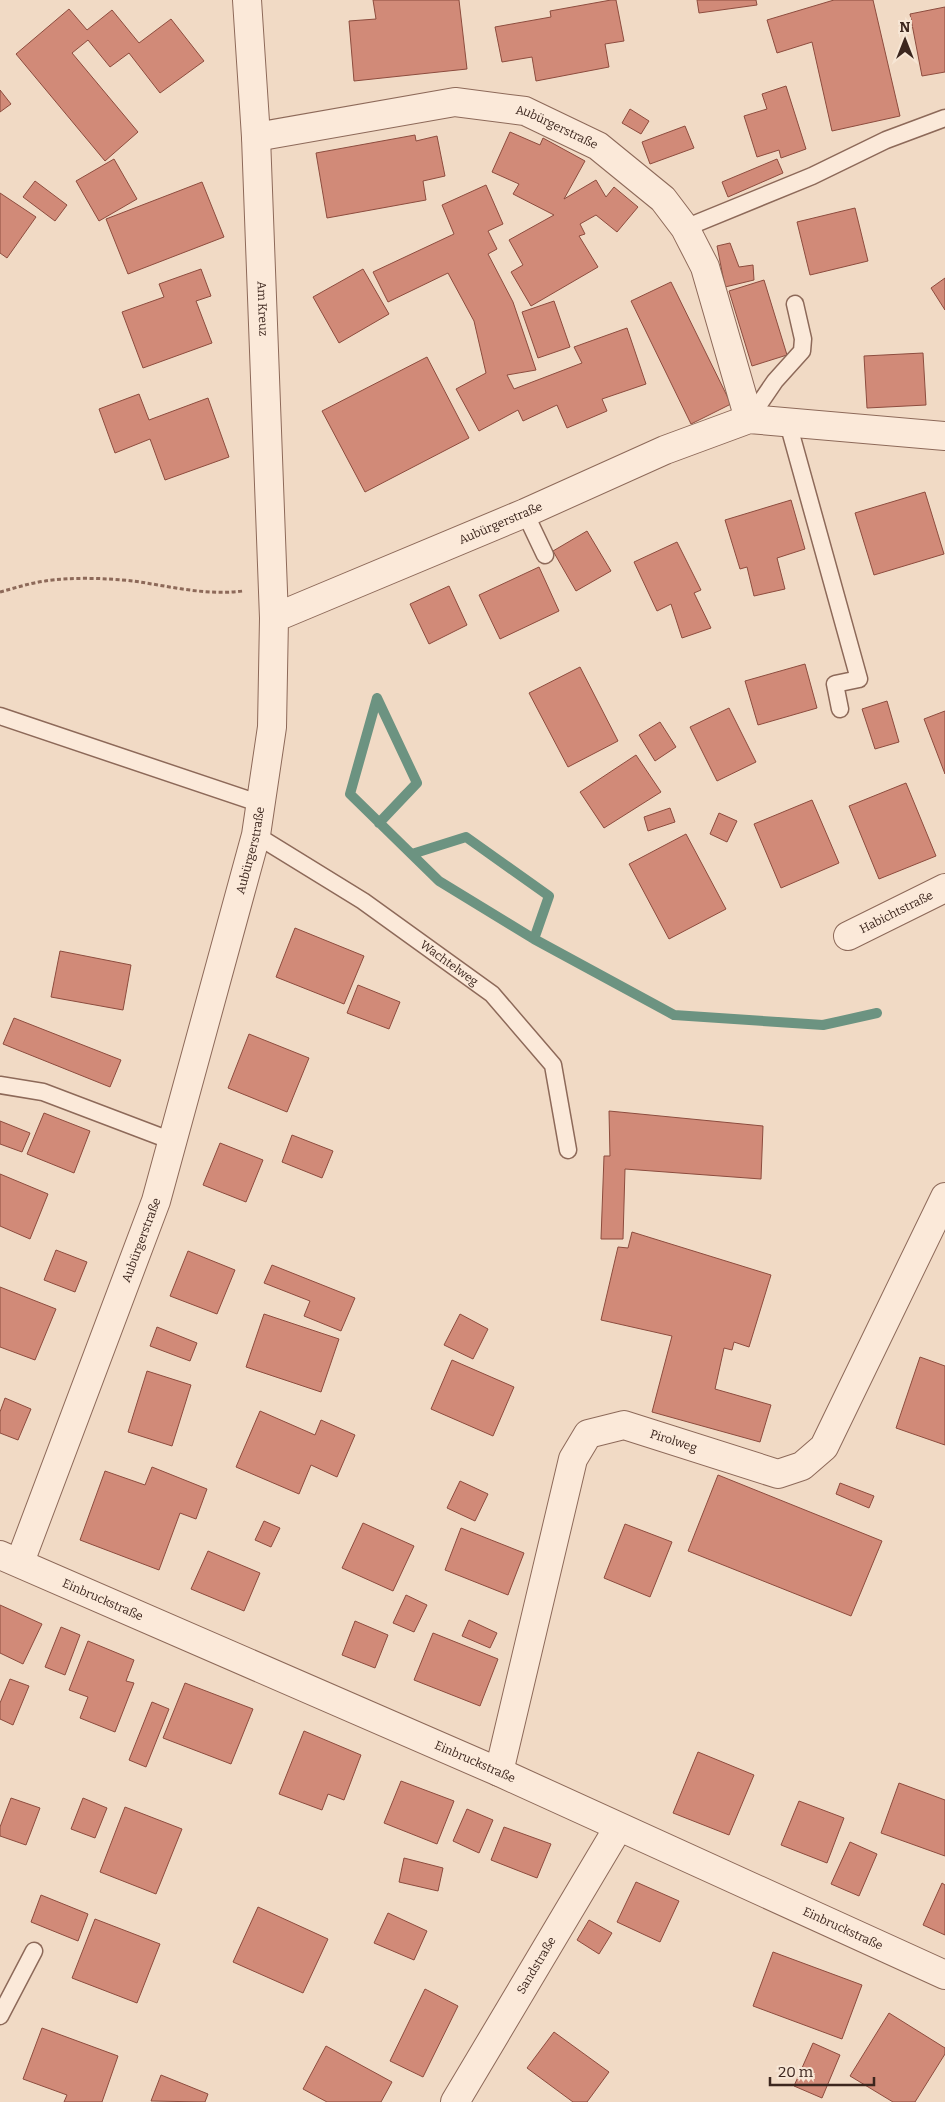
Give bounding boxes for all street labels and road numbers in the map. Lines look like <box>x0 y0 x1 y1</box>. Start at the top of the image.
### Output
street label: Aubürgerstraße <box>515 103 600 152</box>
street label: Am Kreuz <box>254 281 270 337</box>
street label: Aubürgerstraße <box>457 499 544 547</box>
street label: Aubürgerstraße <box>233 806 267 896</box>
street label: Habichtstraße <box>857 888 935 936</box>
street label: Wachtelweg <box>418 938 481 989</box>
street label: Aubürgerstraße <box>119 1196 164 1284</box>
street label: Pirolweg <box>648 1427 699 1455</box>
street label: Einbruckstraße <box>60 1576 145 1623</box>
street label: Einbruckstraße <box>433 1738 517 1785</box>
street label: Einbruckstraße <box>801 1904 885 1953</box>
street label: Sandstraße <box>514 1934 559 1996</box>

